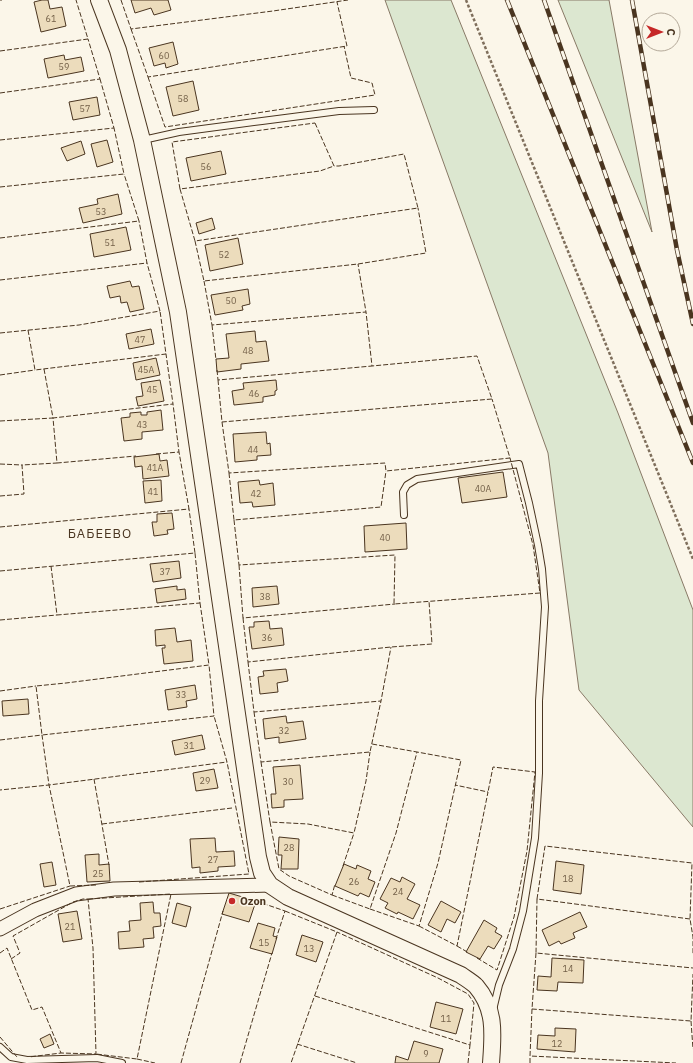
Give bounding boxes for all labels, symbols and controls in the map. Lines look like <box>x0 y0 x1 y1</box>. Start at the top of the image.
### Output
north arrow <box>641 12 681 52</box>
house number: 61 <box>46 13 56 24</box>
text: С <box>664 28 678 36</box>
house number: 60 <box>159 50 169 61</box>
house number: 59 <box>59 61 69 72</box>
house number: 58 <box>178 93 188 104</box>
house number: 57 <box>80 103 90 114</box>
house number: 56 <box>201 161 211 172</box>
house number: 53 <box>96 206 106 217</box>
house number: 51 <box>105 237 115 248</box>
house number: 52 <box>219 249 229 260</box>
house number: 50 <box>226 295 236 306</box>
house number: 47 <box>135 334 145 345</box>
house number: 48 <box>243 345 253 356</box>
house number: 45А <box>138 364 155 375</box>
house number: 45 <box>147 384 157 395</box>
house number: 46 <box>249 388 259 399</box>
house number: 43 <box>137 419 147 430</box>
house number: 44 <box>248 444 258 455</box>
house number: 41А <box>147 462 164 473</box>
house number: 40А <box>475 483 492 494</box>
house number: 41 <box>148 486 158 497</box>
house number: 42 <box>251 488 261 499</box>
district label: БАБЕЕВО <box>68 525 132 542</box>
house number: 40 <box>380 532 390 543</box>
house number: 37 <box>160 566 170 577</box>
house number: 38 <box>260 591 270 602</box>
house number: 36 <box>262 632 272 643</box>
house number: 33 <box>176 689 186 700</box>
house number: 32 <box>279 725 289 736</box>
house number: 31 <box>184 740 194 751</box>
house number: 29 <box>200 775 210 786</box>
house number: 30 <box>283 776 293 787</box>
house number: 28 <box>284 842 294 853</box>
house number: 27 <box>208 854 218 865</box>
house number: 25 <box>93 868 103 879</box>
house number: 18 <box>563 873 573 884</box>
house number: 26 <box>349 876 359 887</box>
house number: 24 <box>393 886 403 897</box>
place label: Ozon <box>240 894 266 908</box>
marker: Ozon <box>227 896 237 906</box>
house number: 21 <box>65 921 75 932</box>
house number: 15 <box>259 937 269 948</box>
house number: 13 <box>304 943 314 954</box>
house number: 14 <box>563 963 573 974</box>
house number: 11 <box>441 1013 451 1024</box>
house number: 12 <box>552 1038 562 1049</box>
house number: 9 <box>423 1048 429 1059</box>

